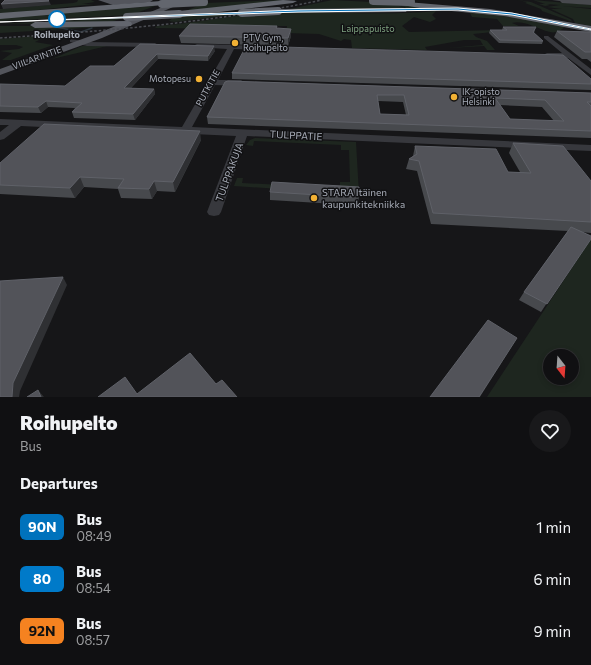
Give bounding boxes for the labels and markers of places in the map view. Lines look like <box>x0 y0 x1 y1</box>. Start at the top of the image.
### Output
marker: Roihupelto <box>48 10 66 28</box>
place label: Roihupelto <box>34 29 81 40</box>
place label: PTV Gym, Roihupelto <box>243 32 288 53</box>
marker: PTV Gym, Roihupelto <box>230 38 240 48</box>
place label: Motopesu <box>149 73 191 84</box>
marker: Motopesu <box>194 74 204 84</box>
place label: IK-opisto Helsinki <box>462 86 500 107</box>
marker: IK-opisto Helsinki <box>449 92 459 102</box>
place label: STARA Itäinen kaupunkitekniikka <box>322 186 405 210</box>
marker: STARA Itäinen kaupunkitekniikka <box>309 193 319 203</box>

